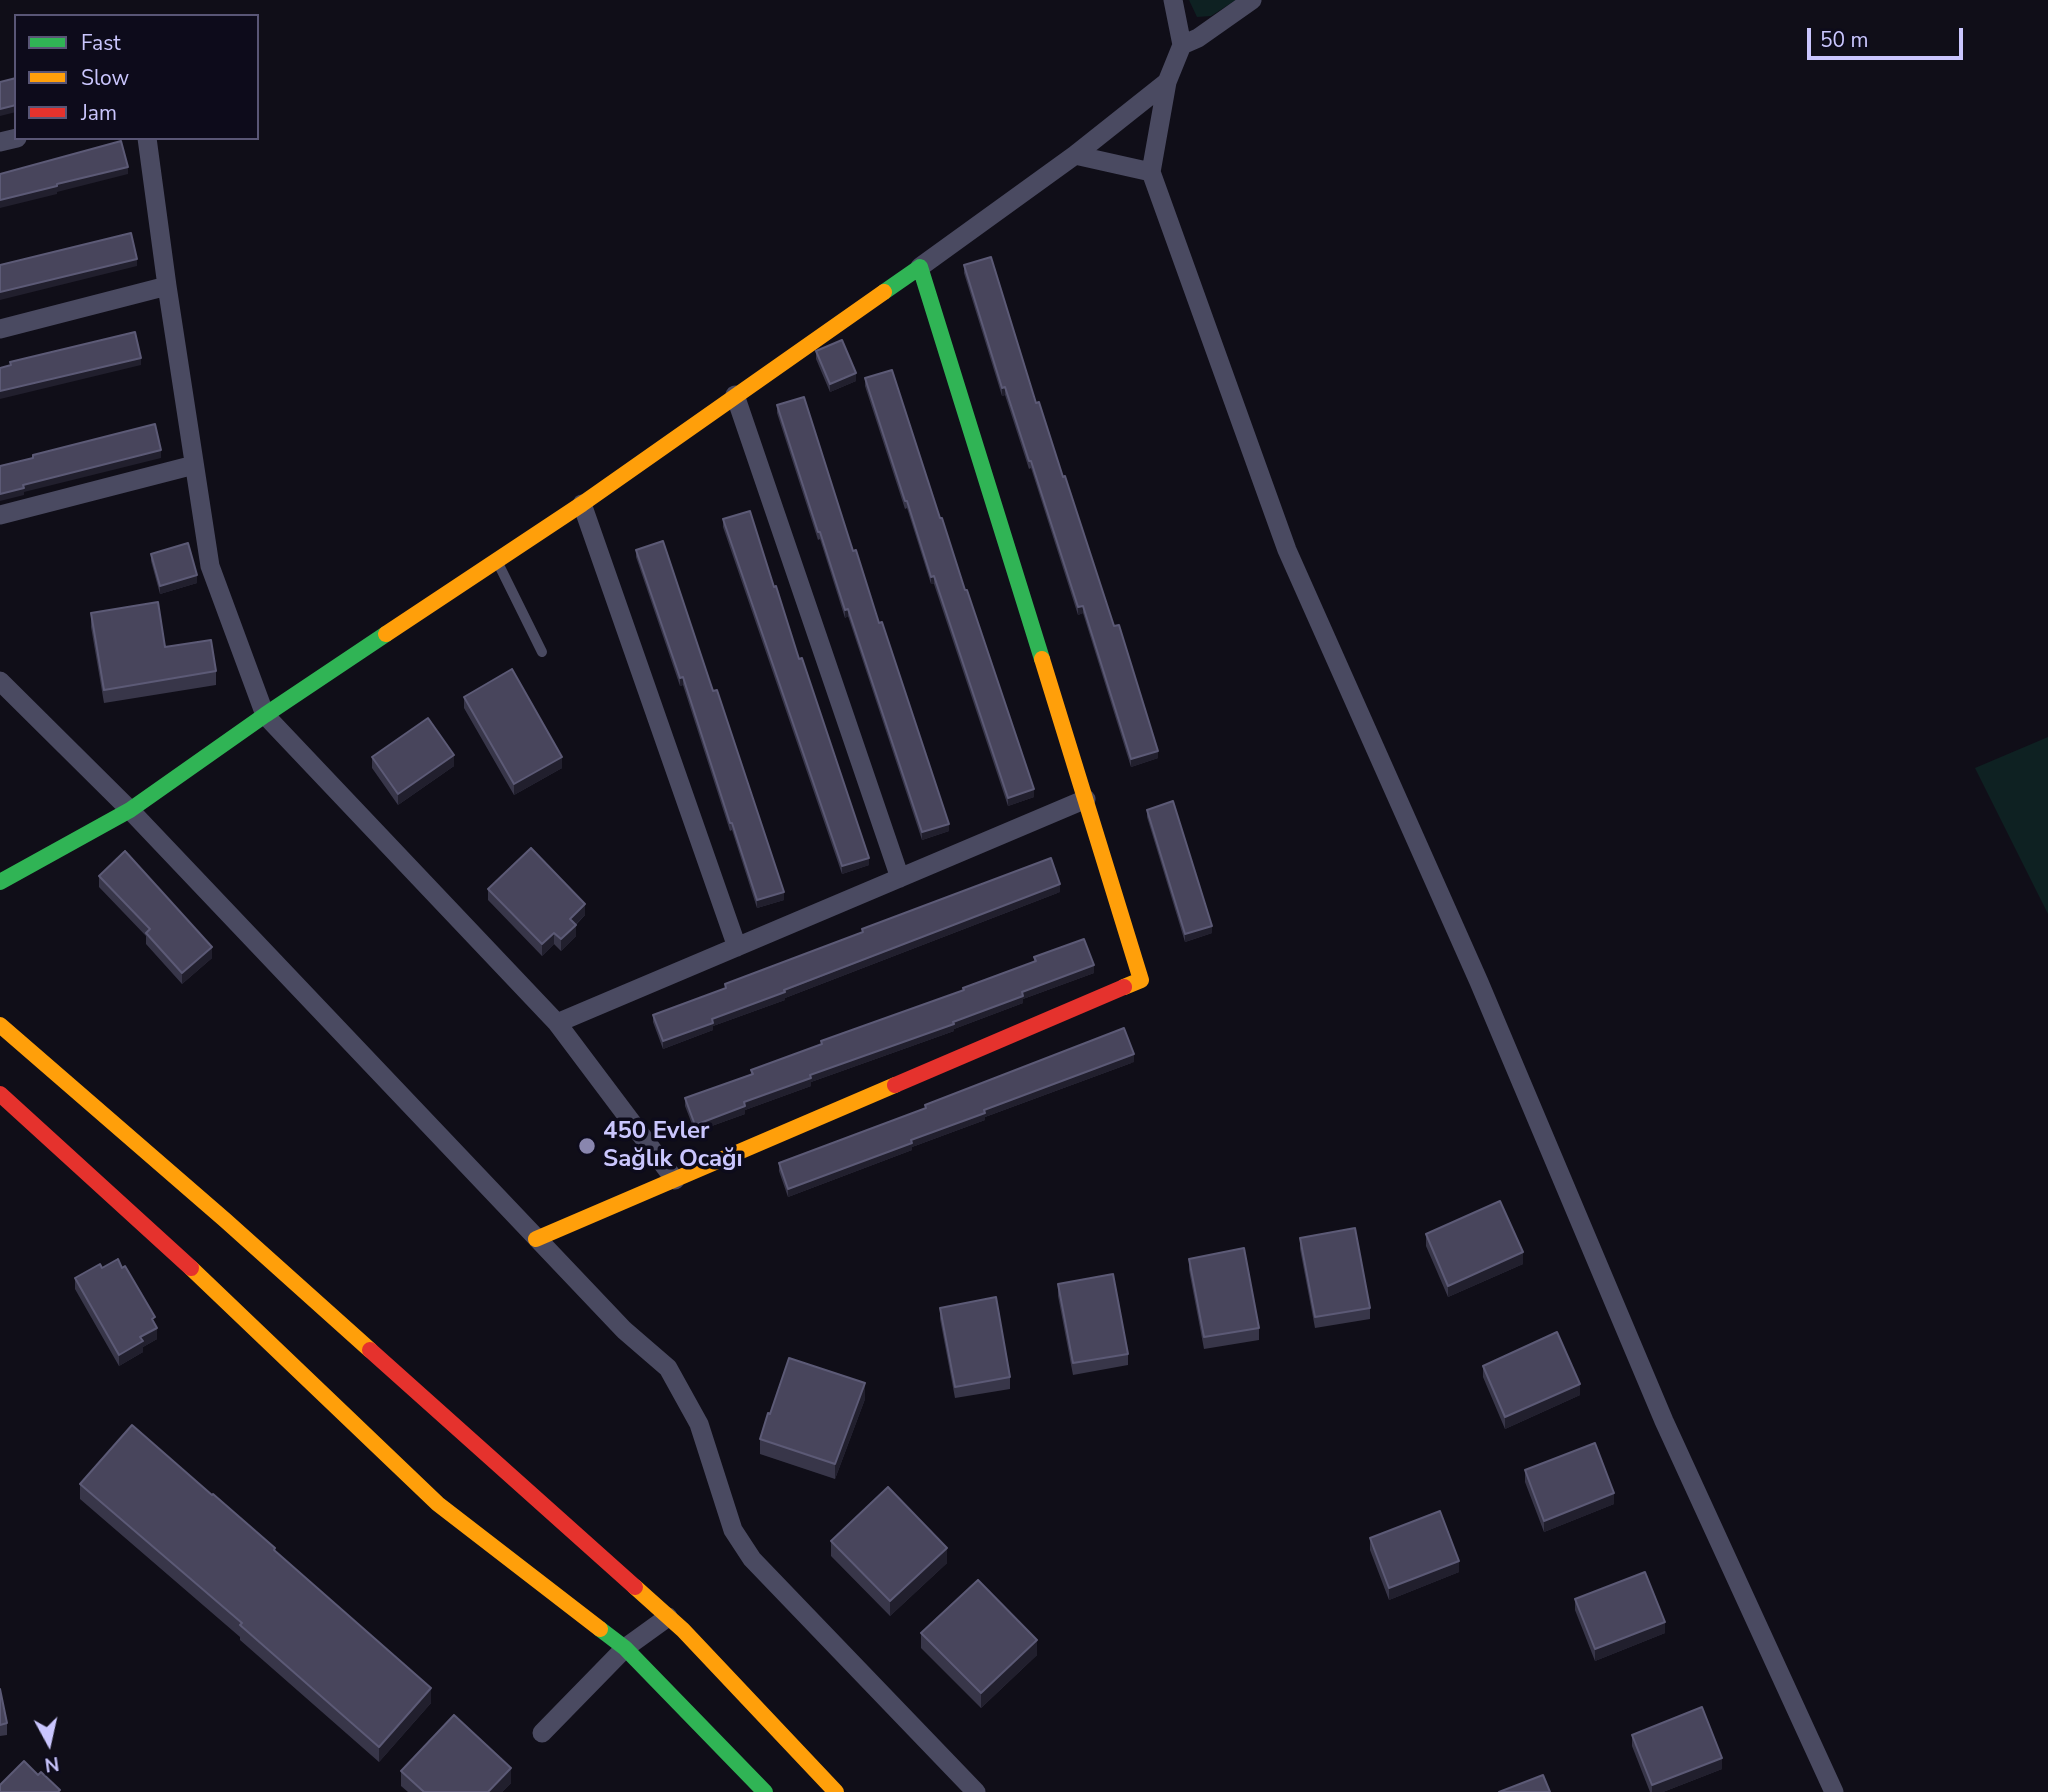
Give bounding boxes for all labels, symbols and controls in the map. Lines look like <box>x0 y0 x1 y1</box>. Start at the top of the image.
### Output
legend <box>14 14 259 140</box>
scale bar <box>1810 14 1966 58</box>
text: 50 m <box>1820 26 1869 54</box>
text: Fast <box>81 29 121 57</box>
text: Slow <box>81 64 129 92</box>
text: Jam <box>81 99 117 127</box>
place label: 450 Evler Sağlık Ocağı <box>603 1118 743 1174</box>
marker: 450 Evler Sağlık Ocağı <box>577 1136 597 1156</box>
north arrow <box>14 1708 84 1778</box>
text: N <box>43 1750 61 1778</box>

